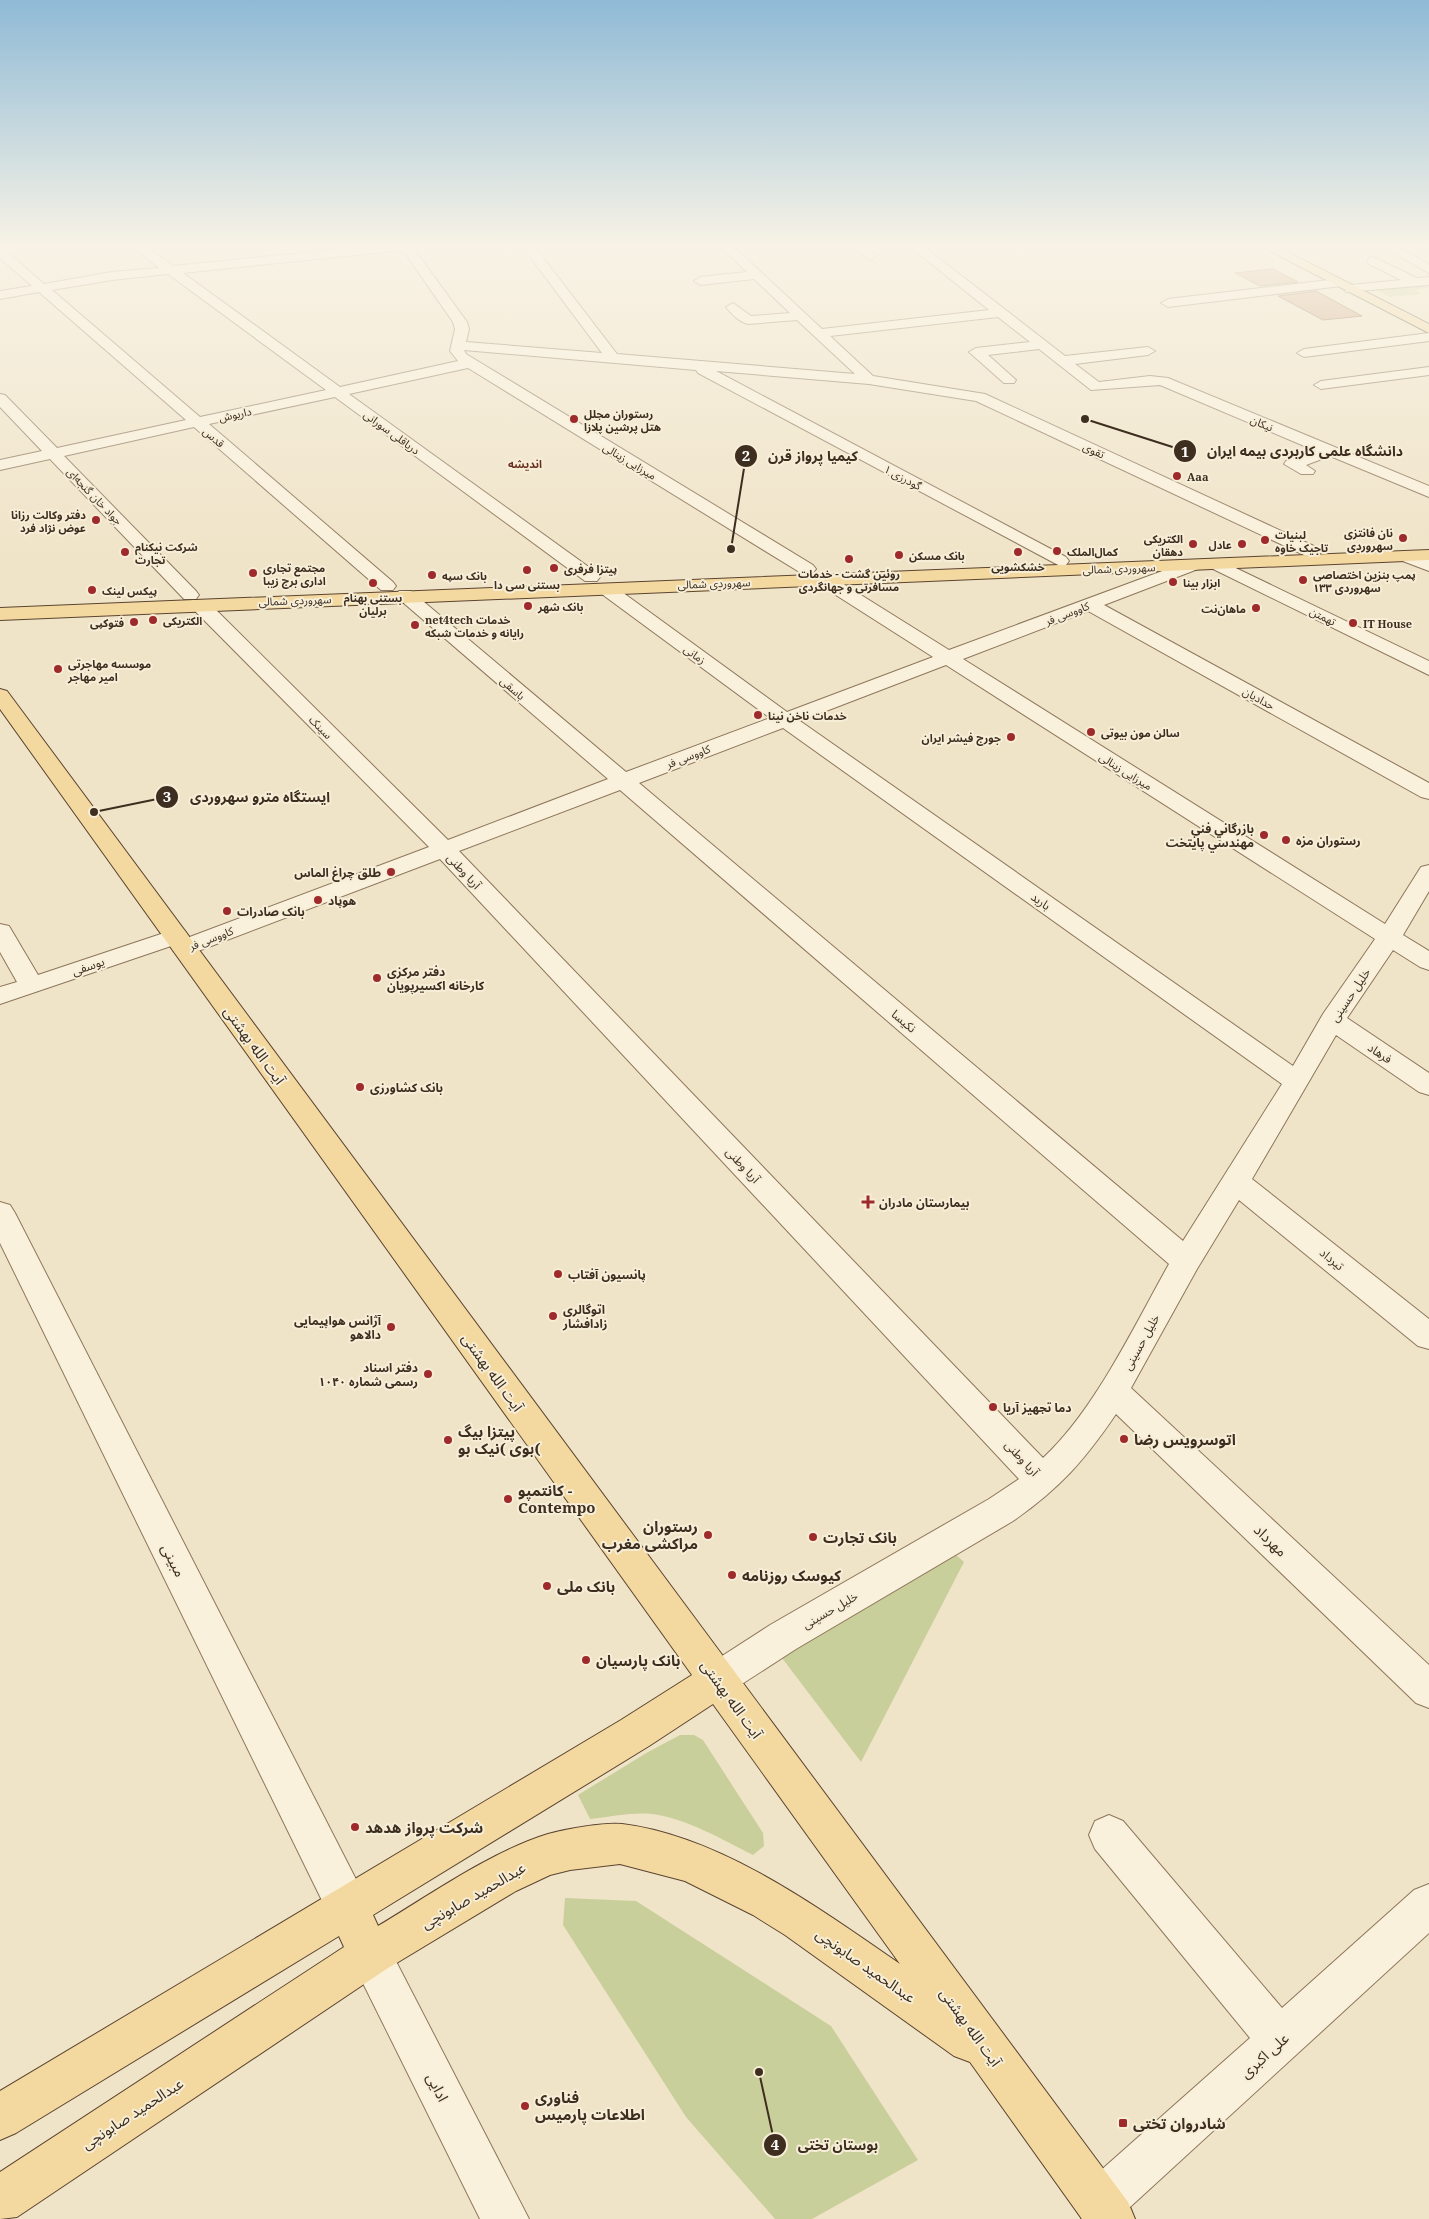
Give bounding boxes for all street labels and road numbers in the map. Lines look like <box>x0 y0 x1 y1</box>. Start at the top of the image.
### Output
street label: داریوش <box>217 403 253 425</box>
street label: دریاقلی سورانی <box>361 407 423 457</box>
street label: نیکان <box>1248 412 1276 435</box>
street label: قدس <box>200 423 228 451</box>
street label: تقوی <box>1081 438 1107 462</box>
street label: میرزایی زینالی <box>600 439 660 483</box>
street label: گودرزی ۱ <box>882 461 925 493</box>
street label: جواد خان گنجه‌ای <box>64 464 126 528</box>
street label: سهروردی شمالی <box>1082 559 1156 577</box>
street label: سهروردی شمالی <box>677 574 751 592</box>
street label: سهروردی شمالی <box>258 591 332 609</box>
street label: کاووسی فر <box>1042 598 1092 629</box>
street label: تهمتن <box>1307 603 1339 629</box>
street label: زمانی <box>681 641 709 667</box>
street label: باسقی <box>497 673 529 703</box>
street label: حدادیان <box>1240 683 1278 713</box>
street label: سینک <box>306 712 336 742</box>
street label: کاووسی فر <box>663 741 713 772</box>
street label: میرزایی زینالی <box>1097 749 1156 793</box>
street label: آریا وطنی <box>443 849 485 893</box>
street label: باربد <box>1028 888 1054 914</box>
street label: کاووسی فر <box>186 923 236 954</box>
street label: یوسفی <box>69 952 107 979</box>
street label: خلیل حسینی <box>1326 965 1374 1025</box>
street label: آیت الله بهشتی <box>220 1002 291 1089</box>
street label: نکیسا <box>888 1006 920 1036</box>
street label: فرهاد <box>1365 1039 1395 1067</box>
street label: آریا وطنی <box>722 1143 764 1187</box>
street label: تیرداد <box>1316 1244 1348 1274</box>
street label: خلیل حسینی <box>1119 1311 1163 1373</box>
street label: آیت الله بهشتی <box>458 1329 529 1416</box>
street label: آریا وطنی <box>1001 1436 1043 1480</box>
street label: مهرداد <box>1250 1519 1292 1561</box>
street label: مبینی <box>157 1540 191 1580</box>
street label: خلیل حسینی <box>799 1587 861 1633</box>
street label: آیت الله بهشتی <box>697 1656 768 1743</box>
street label: عبدالحمید صابونچی <box>417 1857 530 1934</box>
street label: عبدالحمید صابونچی <box>812 1923 920 2008</box>
street label: آیت الله بهشتی <box>936 1984 1007 2071</box>
street label: علی‌ اکبری <box>1235 2027 1293 2082</box>
street label: ادایی <box>422 2069 454 2105</box>
street label: عبدالحمید صابونچی <box>77 2072 188 2154</box>

